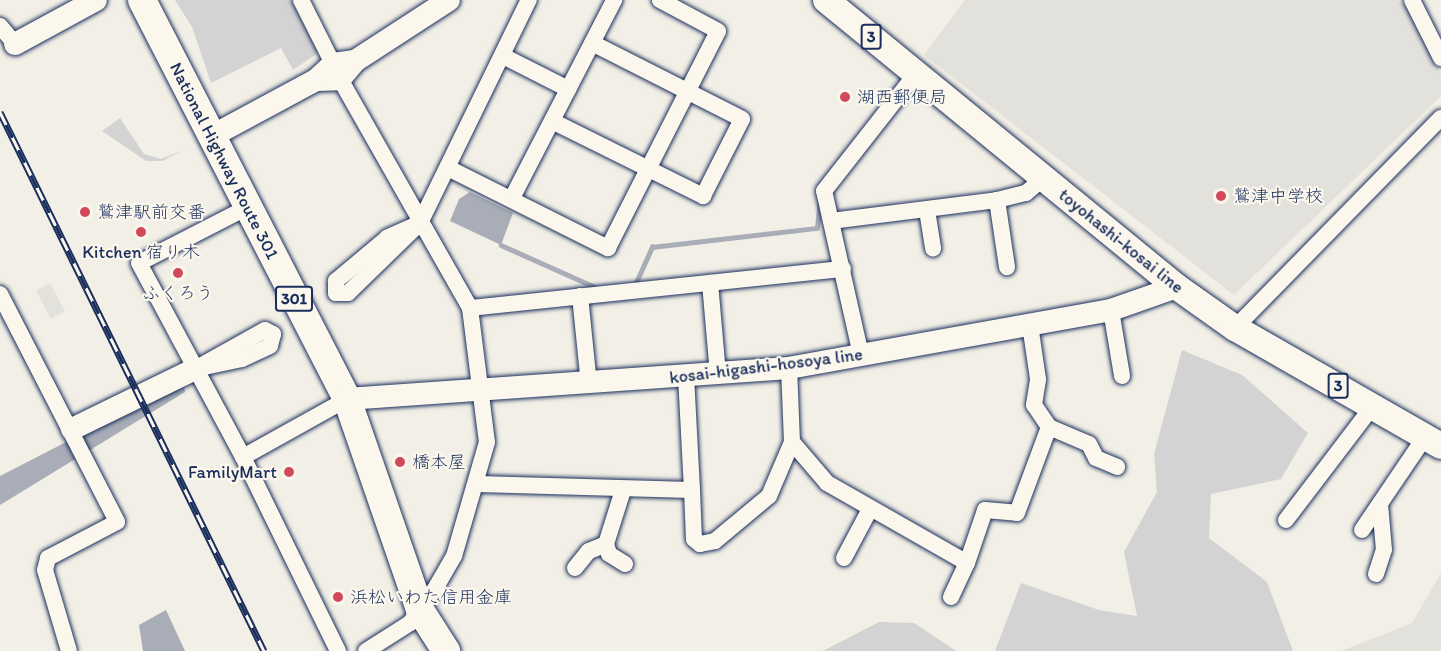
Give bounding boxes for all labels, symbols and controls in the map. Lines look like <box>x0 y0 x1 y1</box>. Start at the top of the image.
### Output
road number: 3 <box>860 24 882 50</box>
street label: National Highway Route 301 <box>165 59 283 263</box>
place label: 湖西郵便局 <box>857 86 947 108</box>
marker: 湖西郵便局 <box>838 90 852 104</box>
street label: toyohashi-kosai line <box>1054 184 1188 298</box>
place label: 鷲津中学校 <box>1233 185 1323 207</box>
marker: 鷲津中学校 <box>1214 189 1228 203</box>
place label: 鷲津駅前交番 <box>97 201 205 223</box>
marker: 鷲津駅前交番 <box>78 205 92 219</box>
marker: Kitchen 宿り木 <box>134 225 148 239</box>
place label: Kitchen 宿り木 <box>82 241 200 263</box>
marker: ふくろう <box>171 266 185 280</box>
place label: ふくろう <box>142 282 214 304</box>
road number: 301 <box>274 286 314 312</box>
street label: kosai-higashi-hosoya line <box>668 343 864 389</box>
road number: 3 <box>1328 373 1348 399</box>
place label: 橋本屋 <box>412 451 466 473</box>
marker: 橋本屋 <box>393 455 407 469</box>
place label: FamilyMart <box>188 461 277 483</box>
marker: FamilyMart <box>282 465 296 479</box>
place label: 浜松いわた信用金庫 <box>350 586 512 608</box>
marker: 浜松いわた信用金庫 <box>331 590 345 604</box>

